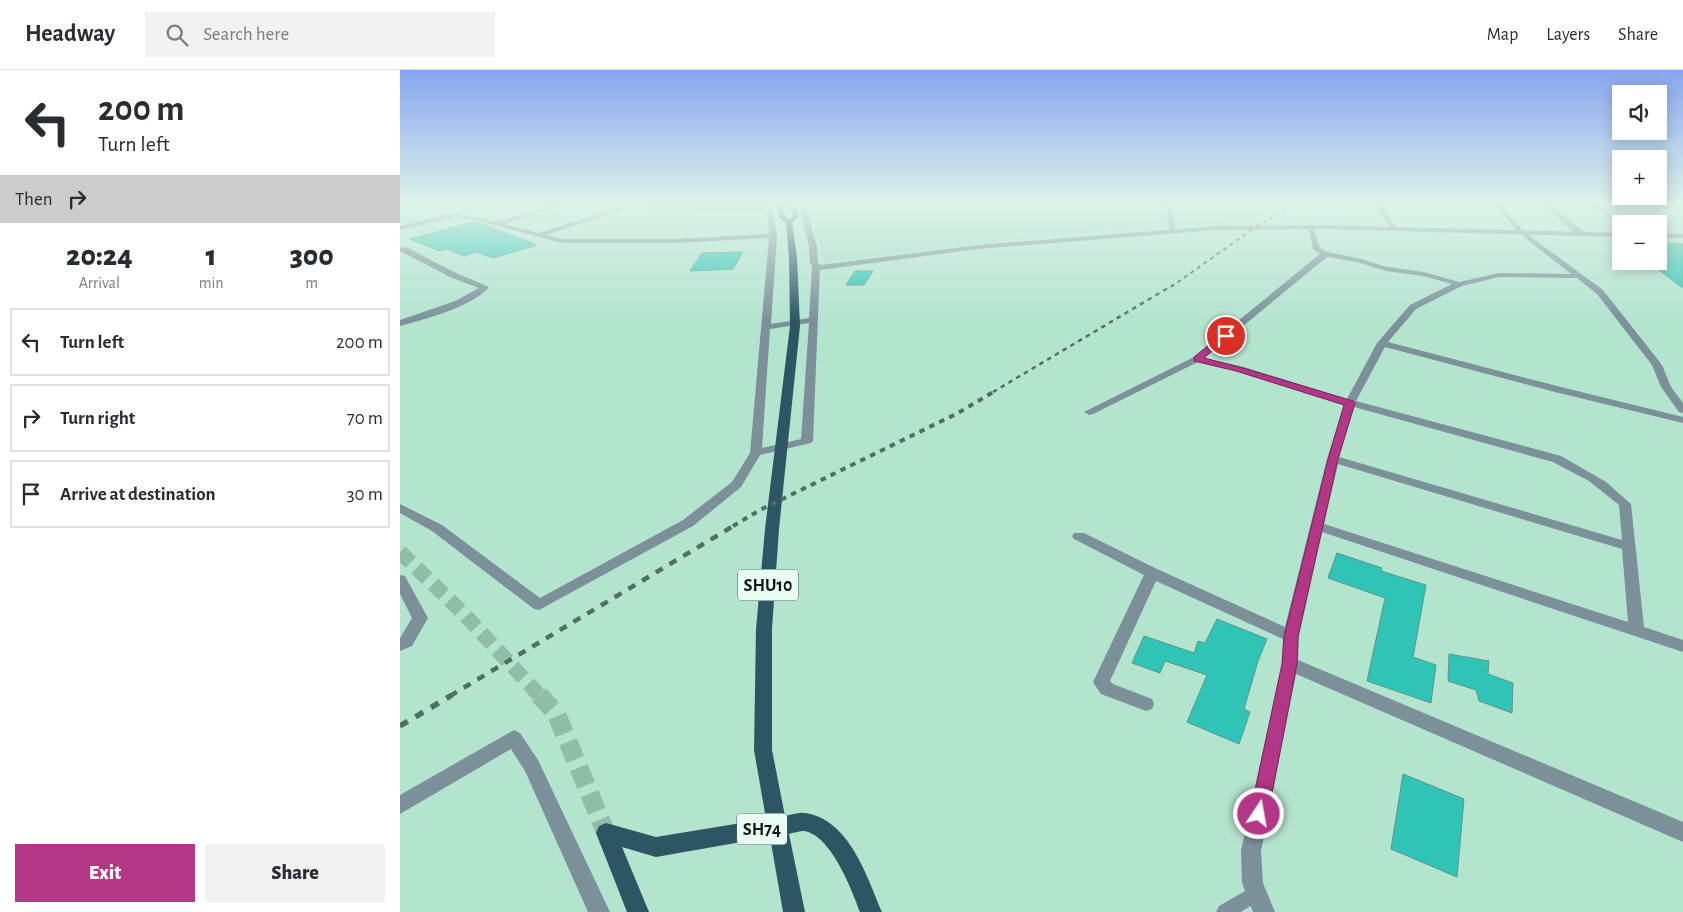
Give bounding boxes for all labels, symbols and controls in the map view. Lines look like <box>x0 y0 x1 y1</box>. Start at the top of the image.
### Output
search box <box>145 12 495 57</box>
icon: search <box>163 21 191 49</box>
text: Headway <box>25 22 115 46</box>
text: Search here <box>203 25 289 44</box>
text: Map <box>1487 26 1518 44</box>
text: Layers <box>1546 26 1590 44</box>
text: Share <box>1618 26 1658 44</box>
map controls <box>1612 85 1667 270</box>
button: sound <box>1612 85 1667 140</box>
icon: left <box>15 90 80 155</box>
text: 200 m <box>98 92 185 127</box>
text: Turn left <box>98 133 170 155</box>
button: + <box>1612 150 1667 205</box>
icon: right <box>63 185 91 213</box>
text: Then <box>15 190 53 209</box>
button: − <box>1612 215 1667 270</box>
text: 20:24 <box>66 241 133 271</box>
text: 1 <box>206 241 217 271</box>
text: 300 <box>290 241 334 271</box>
text: Arrival <box>79 275 120 291</box>
text: min <box>199 275 224 291</box>
text: m <box>305 275 318 291</box>
pin <box>1205 315 1247 357</box>
icon: arrive <box>1212 322 1240 350</box>
icon: left <box>17 328 45 356</box>
text: Turn left <box>60 333 124 352</box>
text: 200 m <box>336 333 383 352</box>
icon: right <box>17 404 45 432</box>
text: Turn right <box>60 409 135 428</box>
text: 70 m <box>347 409 383 428</box>
icon: arrive <box>17 480 45 508</box>
text: Arrive at destination <box>60 485 216 504</box>
text: 30 m <box>347 485 383 504</box>
road number: SHU10 <box>738 570 798 600</box>
position arrow <box>1232 787 1284 839</box>
road number: SH74 <box>737 814 787 844</box>
button: Exit <box>15 844 195 902</box>
button: Share <box>205 844 385 902</box>

